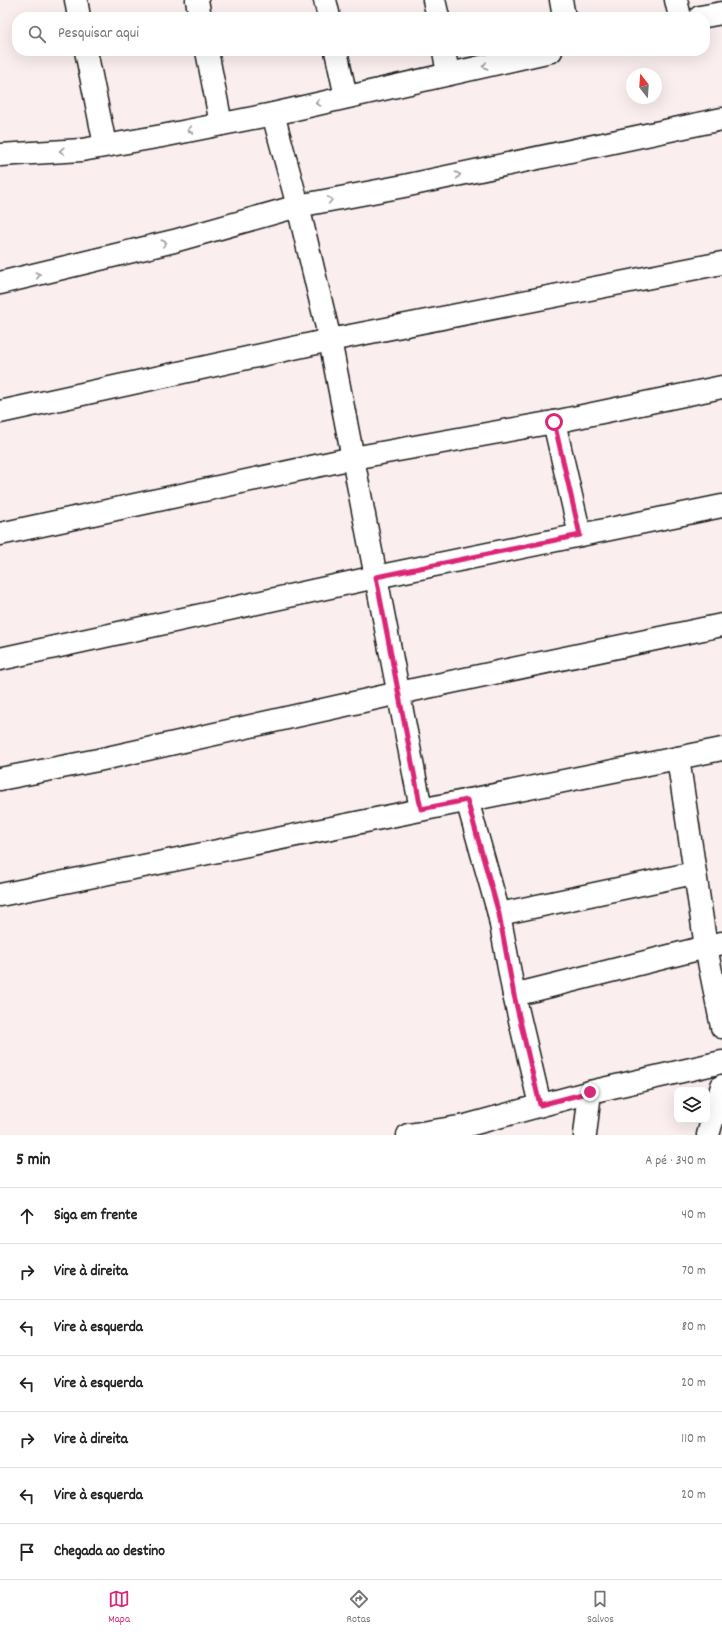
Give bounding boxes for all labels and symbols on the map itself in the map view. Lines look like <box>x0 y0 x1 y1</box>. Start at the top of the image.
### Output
one-way arrow <box>482 61 489 69</box>
north arrow <box>626 68 662 104</box>
one-way arrow <box>314 99 321 107</box>
one-way arrow <box>187 126 193 134</box>
one-way arrow <box>59 147 65 156</box>
one-way arrow <box>455 171 461 179</box>
one-way arrow <box>327 196 334 204</box>
one-way arrow <box>161 240 167 248</box>
one-way arrow <box>35 271 41 279</box>
route start <box>545 413 563 431</box>
route end <box>581 1083 599 1101</box>

